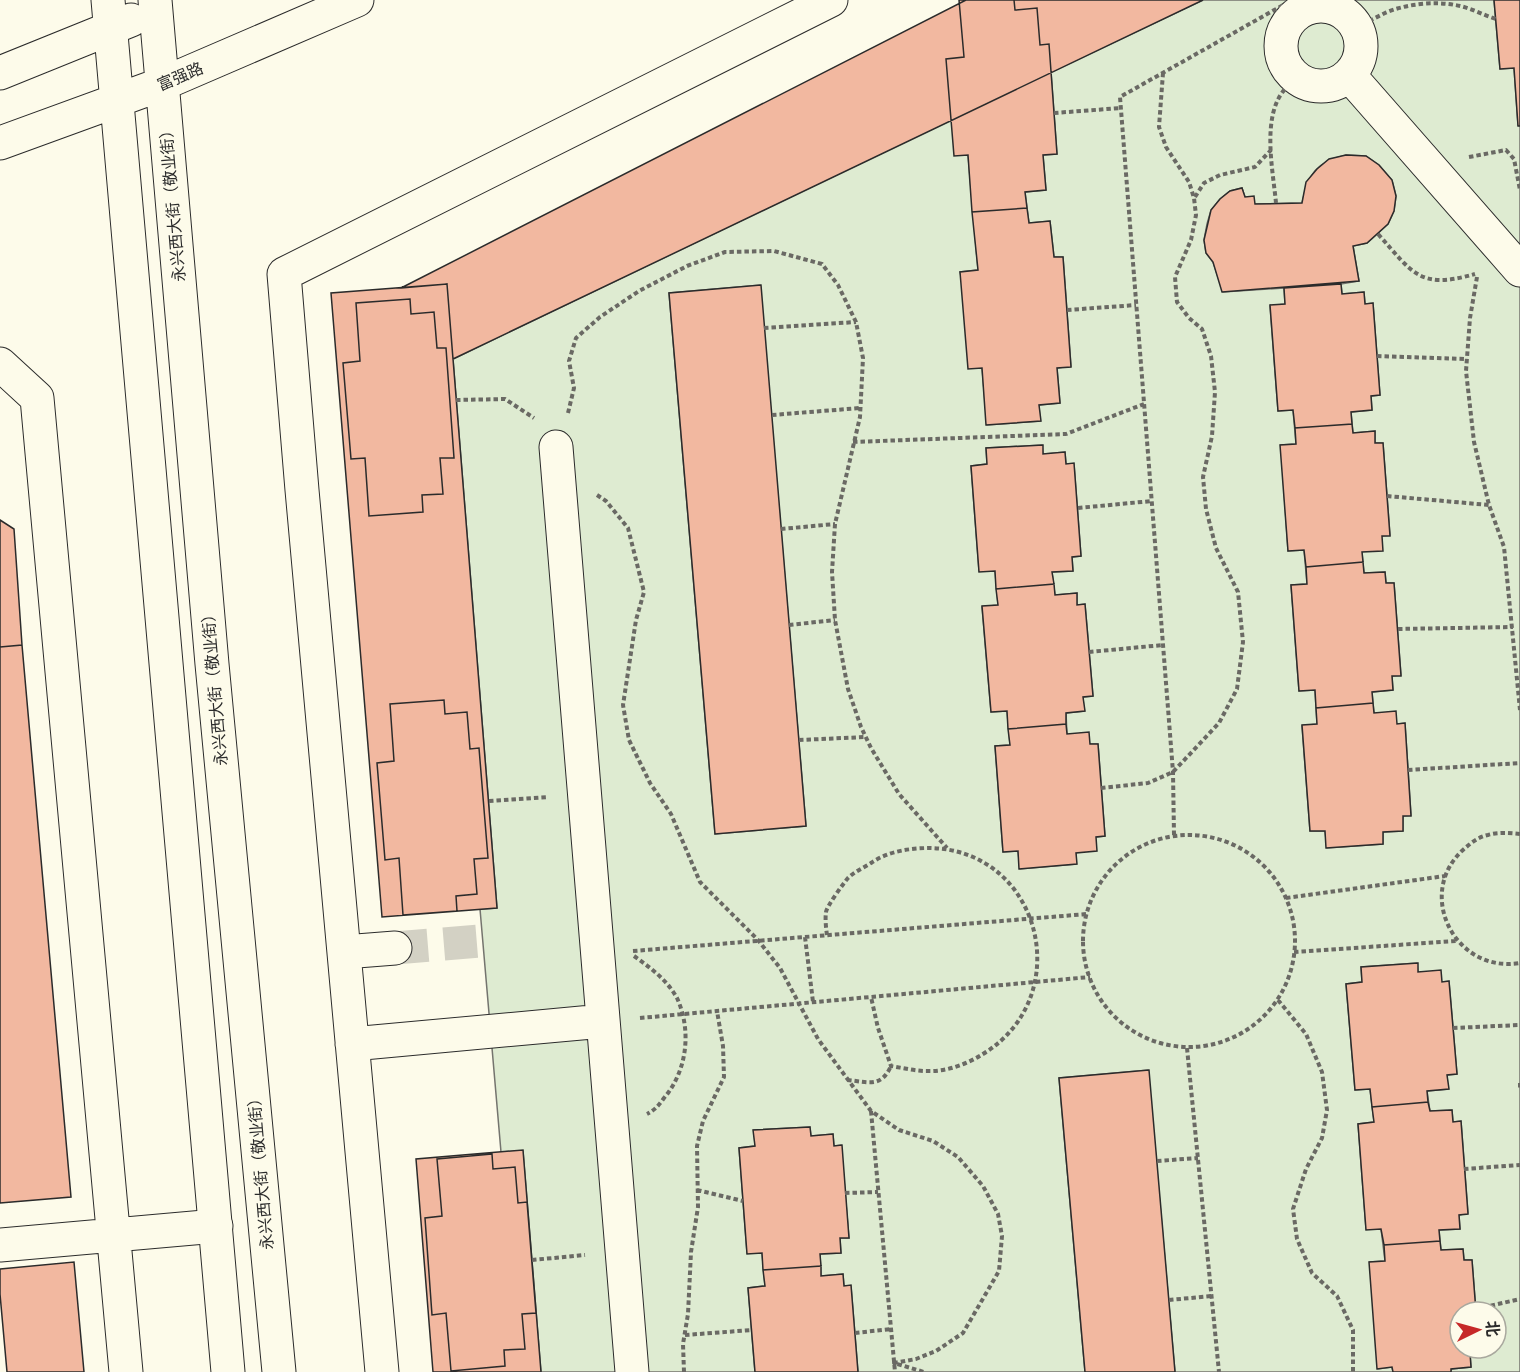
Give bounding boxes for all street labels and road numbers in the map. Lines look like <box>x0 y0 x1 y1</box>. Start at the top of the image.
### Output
street label: 富强路 <box>154 58 206 95</box>
street label: 永兴西大街（敬业街） <box>156 121 189 282</box>
street label: 永兴西大街（敬业街） <box>198 605 231 766</box>
street label: 永兴西大街（敬业街） <box>244 1089 277 1250</box>

